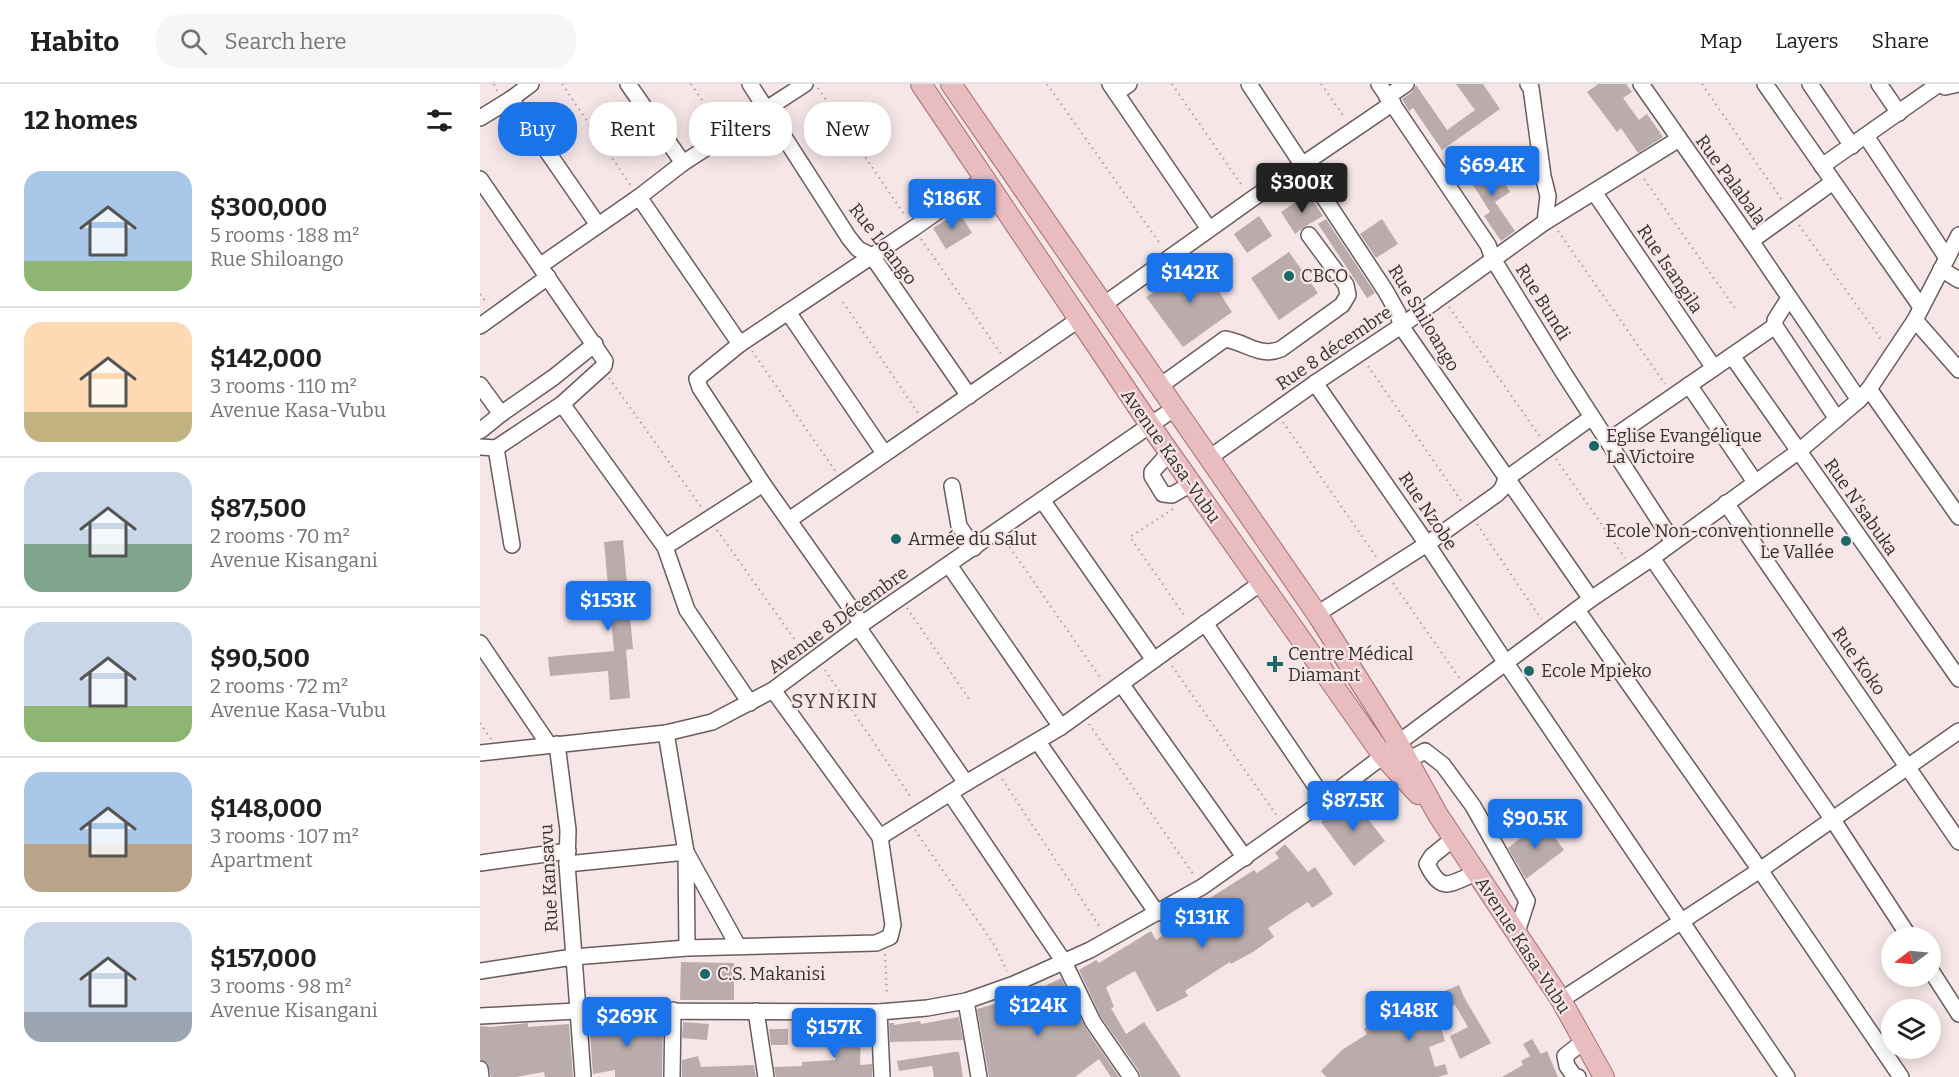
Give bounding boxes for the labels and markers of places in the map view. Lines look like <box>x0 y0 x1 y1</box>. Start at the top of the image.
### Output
pin: $69.4K <box>1443 146 1541 197</box>
pin: $300K <box>1260 163 1344 214</box>
pin: $186K <box>910 179 994 230</box>
pin: $142K <box>1148 253 1232 304</box>
place label: CBCO <box>1301 265 1348 287</box>
marker: CBCO <box>1282 269 1296 283</box>
place label: Eglise Evangélique La Victoire <box>1606 425 1762 468</box>
marker: Eglise Evangélique La Victoire <box>1587 439 1601 453</box>
place label: Ecole Non-conventionnelle Le Vallée <box>1606 520 1834 563</box>
place label: Armée du Salut <box>908 528 1038 550</box>
marker: Armée du Salut <box>889 532 903 546</box>
marker: Ecole Non-conventionnelle Le Vallée <box>1839 534 1853 548</box>
pin: $153K <box>566 581 650 632</box>
place label: Centre Médical Diamant <box>1288 643 1413 686</box>
marker: Centre Médical Diamant <box>1266 655 1284 673</box>
place label: Ecole Mpieko <box>1541 660 1652 682</box>
marker: Ecole Mpieko <box>1522 664 1536 678</box>
pin: $87.5K <box>1304 781 1402 832</box>
pin: $90.5K <box>1486 799 1584 850</box>
pin: $131K <box>1160 898 1244 949</box>
place label: C.S. Makanisi <box>717 963 825 985</box>
marker: C.S. Makanisi <box>698 967 712 981</box>
pin: $124K <box>996 986 1080 1037</box>
pin: $148K <box>1367 991 1451 1042</box>
pin: $269K <box>585 997 669 1048</box>
pin: $157K <box>792 1008 876 1059</box>

